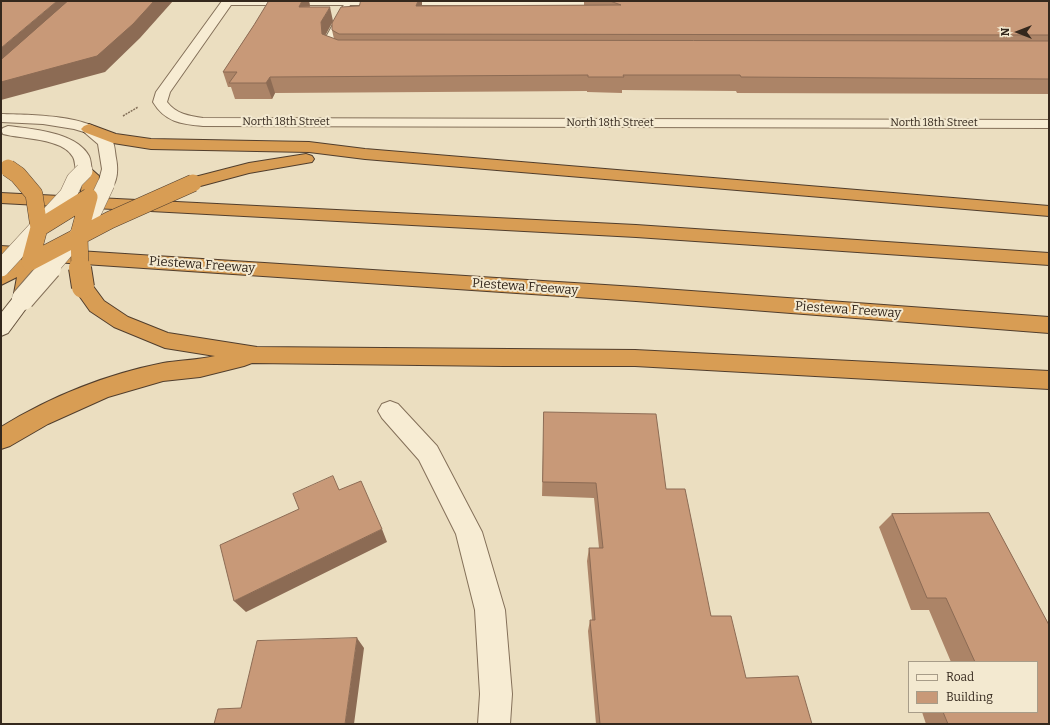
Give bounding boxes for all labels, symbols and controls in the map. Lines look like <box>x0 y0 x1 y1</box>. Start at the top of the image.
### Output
north arrow <box>998 12 1038 52</box>
text: N <box>999 28 1012 36</box>
street label: North 18th Street <box>242 115 330 129</box>
street label: North 18th Street <box>566 116 654 130</box>
street label: North 18th Street <box>890 116 978 130</box>
street label: Piestewa Freeway <box>148 254 256 276</box>
street label: Piestewa Freeway <box>471 276 579 298</box>
street label: Piestewa Freeway <box>794 299 902 321</box>
legend <box>908 661 1038 713</box>
text: Road <box>946 670 974 684</box>
text: Building <box>946 690 993 704</box>

